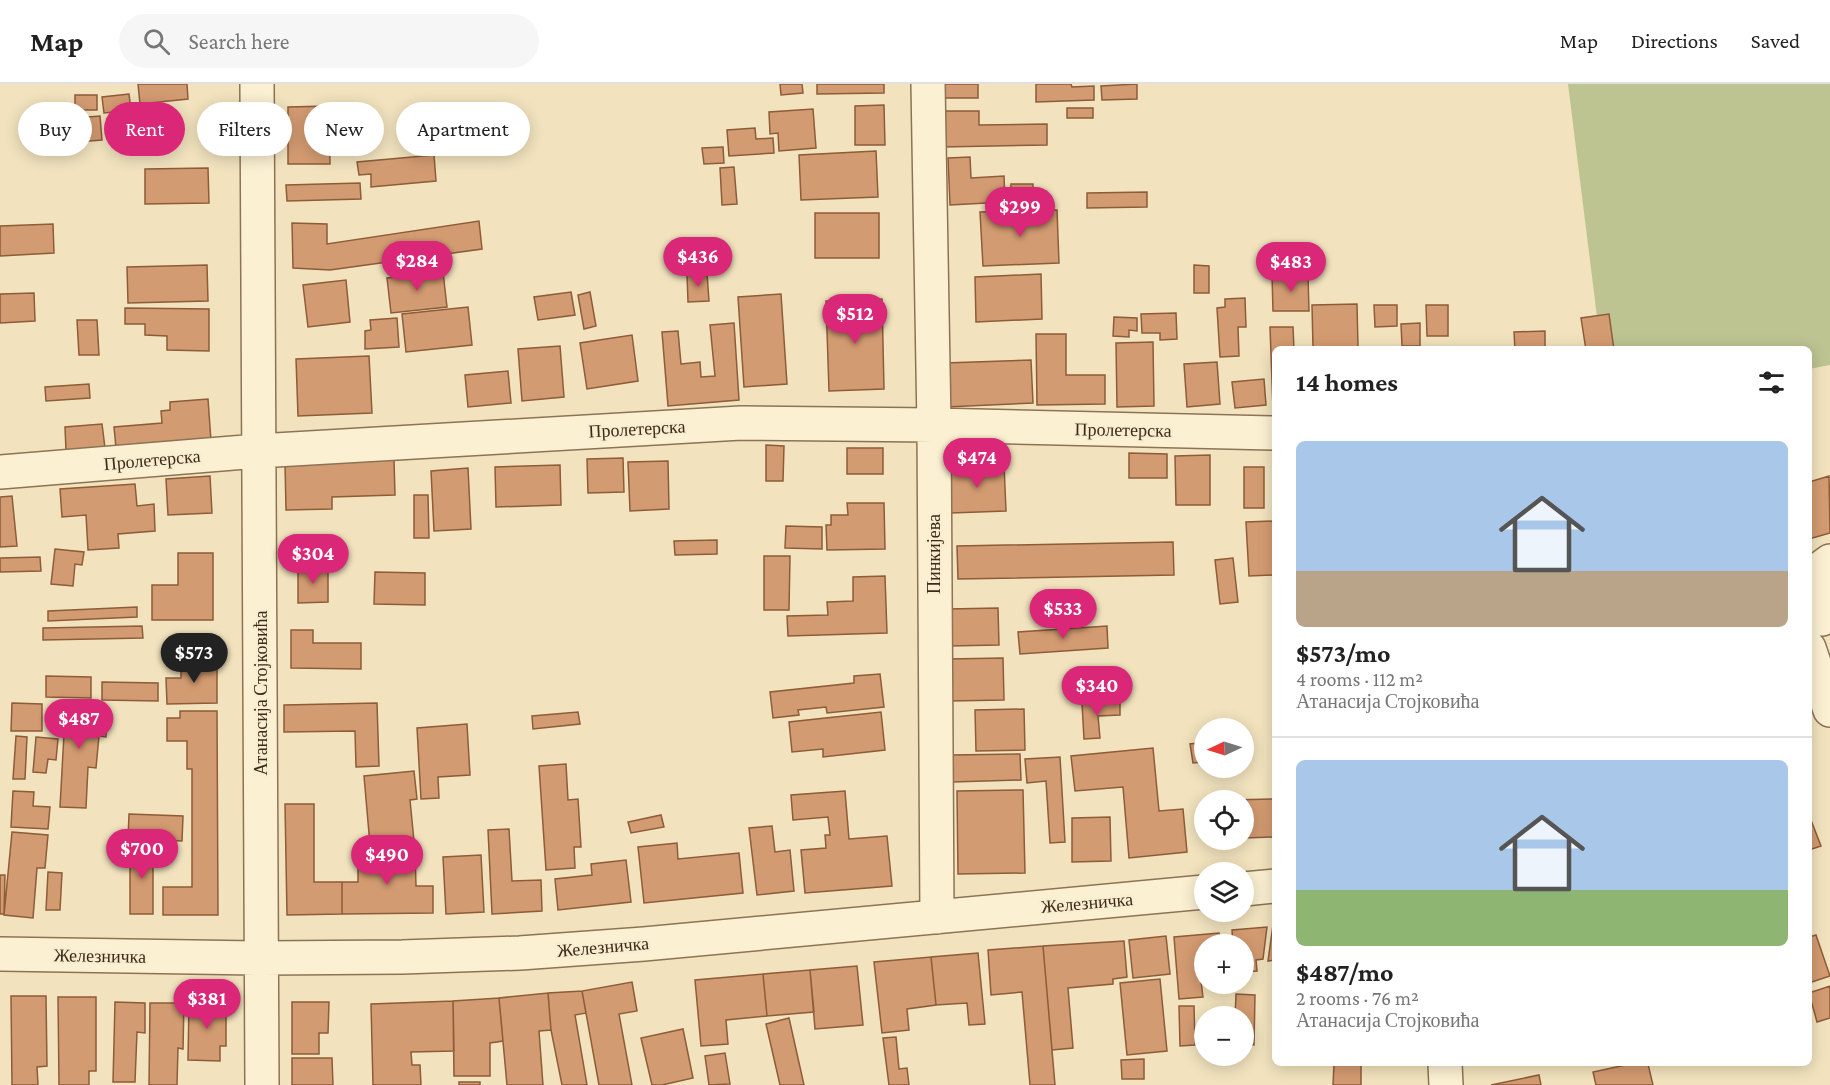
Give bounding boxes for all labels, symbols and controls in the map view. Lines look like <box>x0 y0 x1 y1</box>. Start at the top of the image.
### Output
search box <box>119 14 539 68</box>
icon: search <box>140 25 173 58</box>
text: Map <box>30 26 83 57</box>
text: Search here <box>188 29 289 54</box>
text: Map <box>1560 29 1598 53</box>
text: Directions <box>1631 29 1718 53</box>
text: Saved <box>1751 29 1800 53</box>
chip: Buy <box>18 102 92 156</box>
chip: Rent <box>104 102 185 156</box>
chip: Filters <box>197 102 292 156</box>
chip: New <box>304 102 384 156</box>
chip: Apartment <box>396 102 530 156</box>
pin: $299 <box>984 187 1056 238</box>
text: $299 <box>999 195 1041 217</box>
pin: $436 <box>662 237 734 288</box>
pin: $284 <box>381 241 453 292</box>
pin: $483 <box>1255 242 1327 293</box>
text: $436 <box>677 245 719 267</box>
text: $284 <box>396 249 438 271</box>
text: $483 <box>1270 250 1312 272</box>
pin: $512 <box>819 294 891 345</box>
text: $512 <box>836 302 874 324</box>
icon: filters <box>1755 366 1788 399</box>
text: 14 homes <box>1296 368 1398 397</box>
street label: Пролетерска <box>588 416 686 442</box>
street label: Пролетерска <box>1074 419 1172 441</box>
pin: $474 <box>941 438 1013 489</box>
street label: Пролетерска <box>103 446 201 474</box>
text: $474 <box>957 446 997 468</box>
icon: home <box>1488 480 1596 588</box>
street label: Пинкијева <box>924 514 944 594</box>
pin: $304 <box>277 534 349 585</box>
text: $304 <box>292 542 334 564</box>
pin: $533 <box>1027 589 1099 640</box>
text: $533 <box>1044 597 1082 619</box>
street label: Атанасија Стојковића <box>251 610 271 776</box>
pin: $573 <box>158 633 230 684</box>
text: $573/mo <box>1296 639 1391 668</box>
text: $573 <box>175 641 213 663</box>
pin: $340 <box>1061 666 1133 717</box>
text: 4 rooms · 112 m² <box>1296 668 1423 690</box>
text: $340 <box>1076 674 1118 696</box>
text: Атанасија Стојковића <box>1296 690 1480 712</box>
pin: $487 <box>43 699 115 750</box>
text: $487 <box>58 707 100 729</box>
north arrow <box>1194 718 1254 778</box>
map controls <box>1194 718 1254 1066</box>
button: locate <box>1194 790 1254 850</box>
icon: home <box>1488 799 1596 907</box>
pin: $700 <box>106 829 178 880</box>
pin: $490 <box>351 835 423 886</box>
text: $700 <box>120 837 164 859</box>
text: $490 <box>365 843 409 865</box>
button: layers <box>1194 862 1254 922</box>
street label: Железничка <box>1040 889 1134 917</box>
street label: Железничка <box>556 933 650 961</box>
button: + <box>1194 934 1254 994</box>
street label: Железничка <box>54 945 146 967</box>
text: $487/mo <box>1296 958 1394 987</box>
pin: $381 <box>171 979 243 1030</box>
text: $381 <box>188 987 226 1009</box>
text: 2 rooms · 76 m² <box>1296 987 1419 1009</box>
button: − <box>1194 1006 1254 1066</box>
text: Атанасија Стојковића <box>1296 1009 1480 1031</box>

